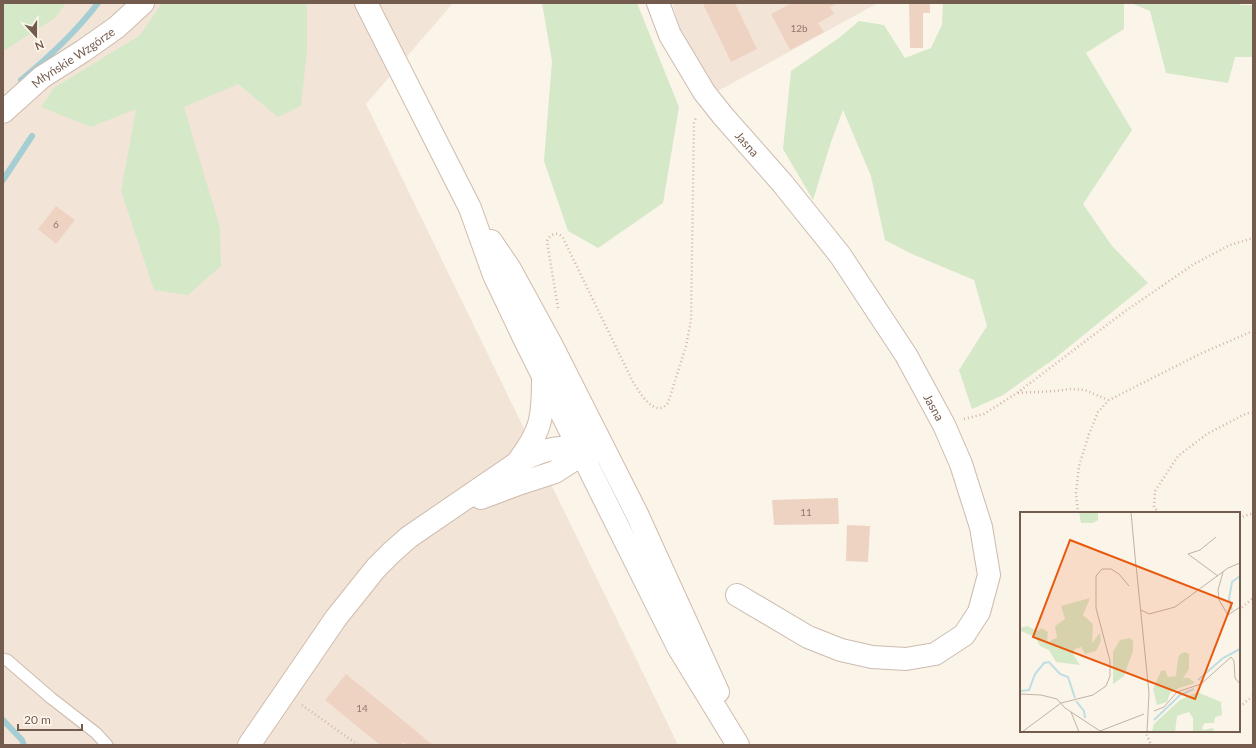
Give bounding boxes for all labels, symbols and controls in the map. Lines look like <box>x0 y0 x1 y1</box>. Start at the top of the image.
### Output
north arrow <box>16 16 56 56</box>
house number: 12b <box>790 22 808 34</box>
street label: Młyńskie Wzgórze <box>28 24 117 91</box>
text: N <box>33 38 46 53</box>
street label: Jasna <box>732 128 763 159</box>
house number: 6 <box>53 218 59 230</box>
street label: Jasna <box>921 391 948 423</box>
house number: 11 <box>800 506 812 518</box>
inset map <box>1020 512 1240 732</box>
house number: 14 <box>356 702 368 714</box>
scale bar <box>18 706 82 732</box>
text: 20 m <box>24 712 51 727</box>

